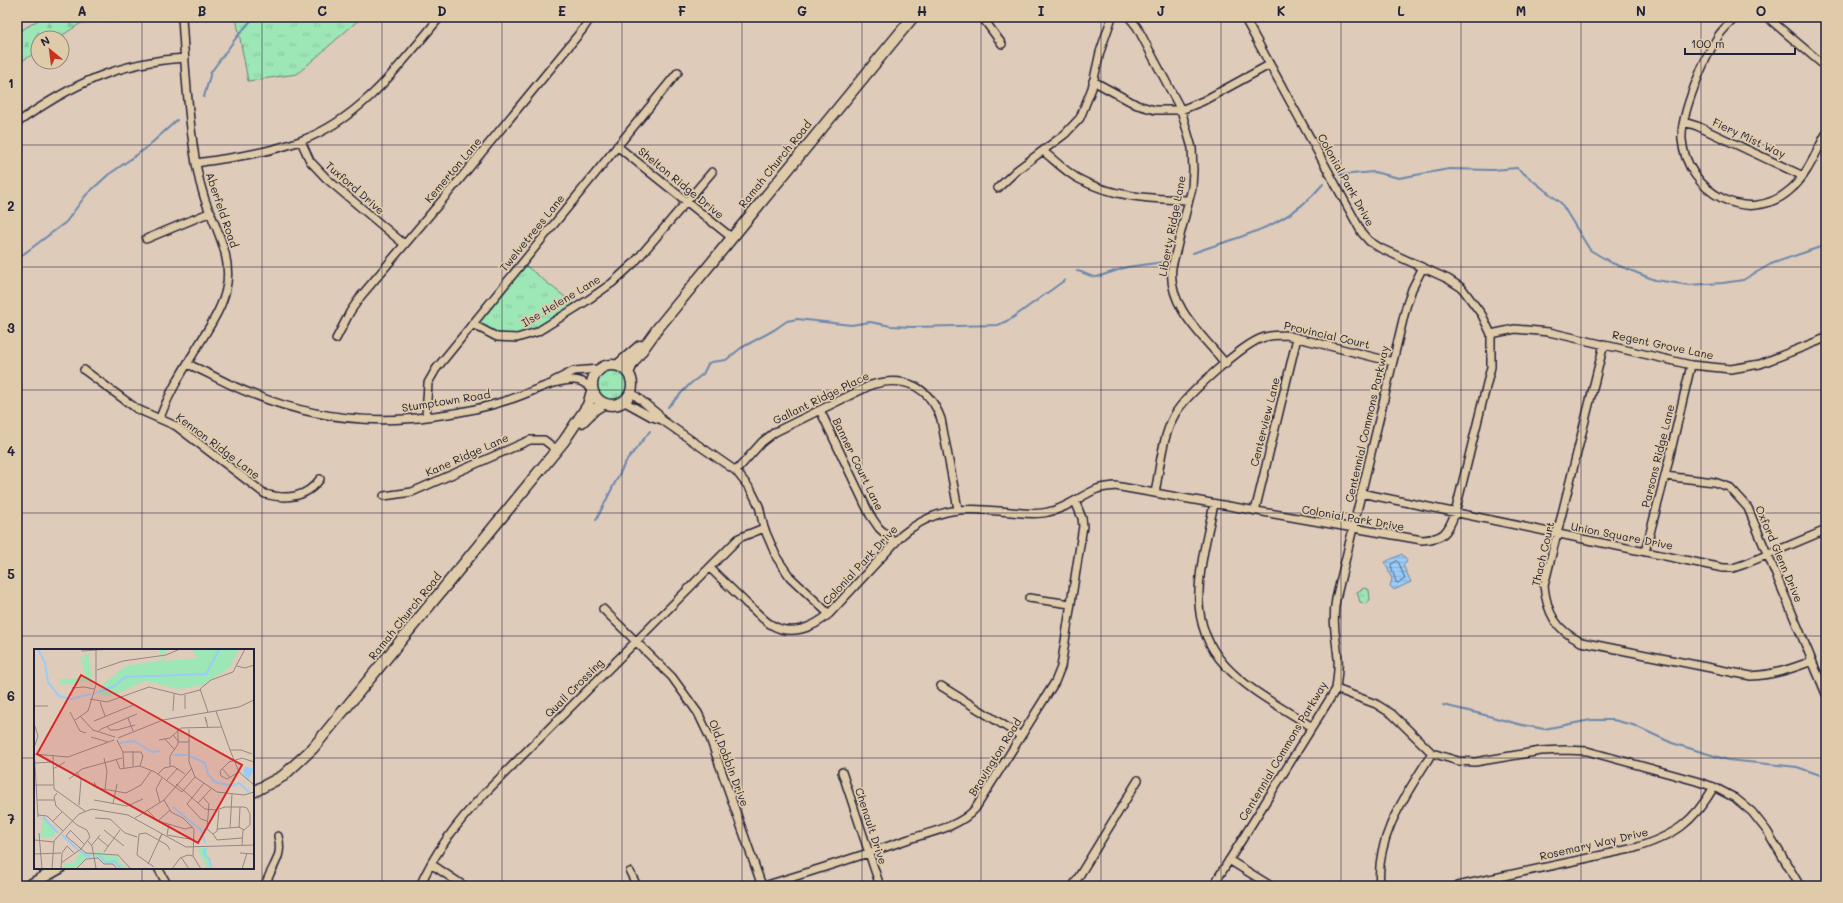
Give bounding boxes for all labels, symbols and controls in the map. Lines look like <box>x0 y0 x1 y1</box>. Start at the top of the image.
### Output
text: A <box>77 2 87 19</box>
text: B <box>198 2 207 19</box>
text: C <box>317 2 327 19</box>
text: D <box>437 2 447 19</box>
text: E <box>558 2 566 19</box>
text: F <box>678 2 686 19</box>
text: G <box>797 2 807 19</box>
text: H <box>917 2 927 19</box>
text: I <box>1038 2 1045 19</box>
text: J <box>1157 2 1165 19</box>
text: K <box>1277 2 1286 19</box>
text: L <box>1397 2 1405 19</box>
text: M <box>1516 2 1526 19</box>
text: N <box>1636 2 1646 19</box>
text: O <box>1756 2 1766 19</box>
north arrow <box>30 30 70 70</box>
scale bar <box>1685 30 1795 56</box>
text: N <box>38 32 52 49</box>
text: 100 m <box>1691 35 1725 51</box>
text: 1 <box>8 74 14 91</box>
street label: Fiery Mist Way <box>1710 114 1789 161</box>
street label: Ramah Church Road <box>735 117 815 211</box>
street label: Colonial Park Drive <box>1315 131 1378 229</box>
street label: Kemerton Lane <box>421 134 485 206</box>
street label: Shelton Ridge Drive <box>635 143 727 222</box>
street label: Tuxford Drive <box>323 158 388 218</box>
street label: Aberfeld Road <box>203 170 242 250</box>
street label: Liberty Ridge Lane <box>1154 174 1189 278</box>
street label: Twelvetrees Lane <box>496 191 568 274</box>
text: 2 <box>7 197 15 214</box>
street label: Ilse Helene Lane <box>519 271 603 330</box>
street label: Provincial Court <box>1283 317 1372 352</box>
text: 3 <box>7 319 15 336</box>
street label: Regent Grove Lane <box>1611 326 1715 363</box>
street label: Centennial Commons Parkway <box>1341 344 1392 504</box>
street label: Gallant Ridge Place <box>770 368 872 427</box>
street label: Centerview Lane <box>1246 375 1283 468</box>
street label: Stumptown Road <box>401 386 491 415</box>
street label: Parsons Ridge Lane <box>1637 403 1678 509</box>
street label: Kennon Ridge Lane <box>173 409 263 482</box>
street label: Banner Court Lane <box>829 415 888 513</box>
street label: Kane Ridge Lane <box>423 429 511 480</box>
text: 4 <box>7 442 15 459</box>
street label: Colonial Park Drive <box>1301 501 1406 534</box>
street label: Oxford Glenn Drive <box>1752 503 1807 605</box>
street label: Union Square Drive <box>1570 518 1675 553</box>
street label: Thach Court <box>1528 520 1557 588</box>
street label: Colonial Park Drive <box>819 521 901 608</box>
text: 5 <box>7 565 15 582</box>
street label: Ramah Church Road <box>365 569 445 663</box>
inset map <box>34 649 254 869</box>
street label: Quail Crossing <box>541 655 606 720</box>
street label: Centennial Commons Parkway <box>1235 678 1330 823</box>
text: 6 <box>7 687 15 704</box>
street label: Bravington Road <box>965 715 1025 799</box>
street label: Old Dobbin Drive <box>706 717 753 809</box>
street label: Chenault Drive <box>852 785 891 866</box>
text: 7 <box>7 810 15 827</box>
street label: Rosemary Way Drive <box>1538 824 1650 863</box>

